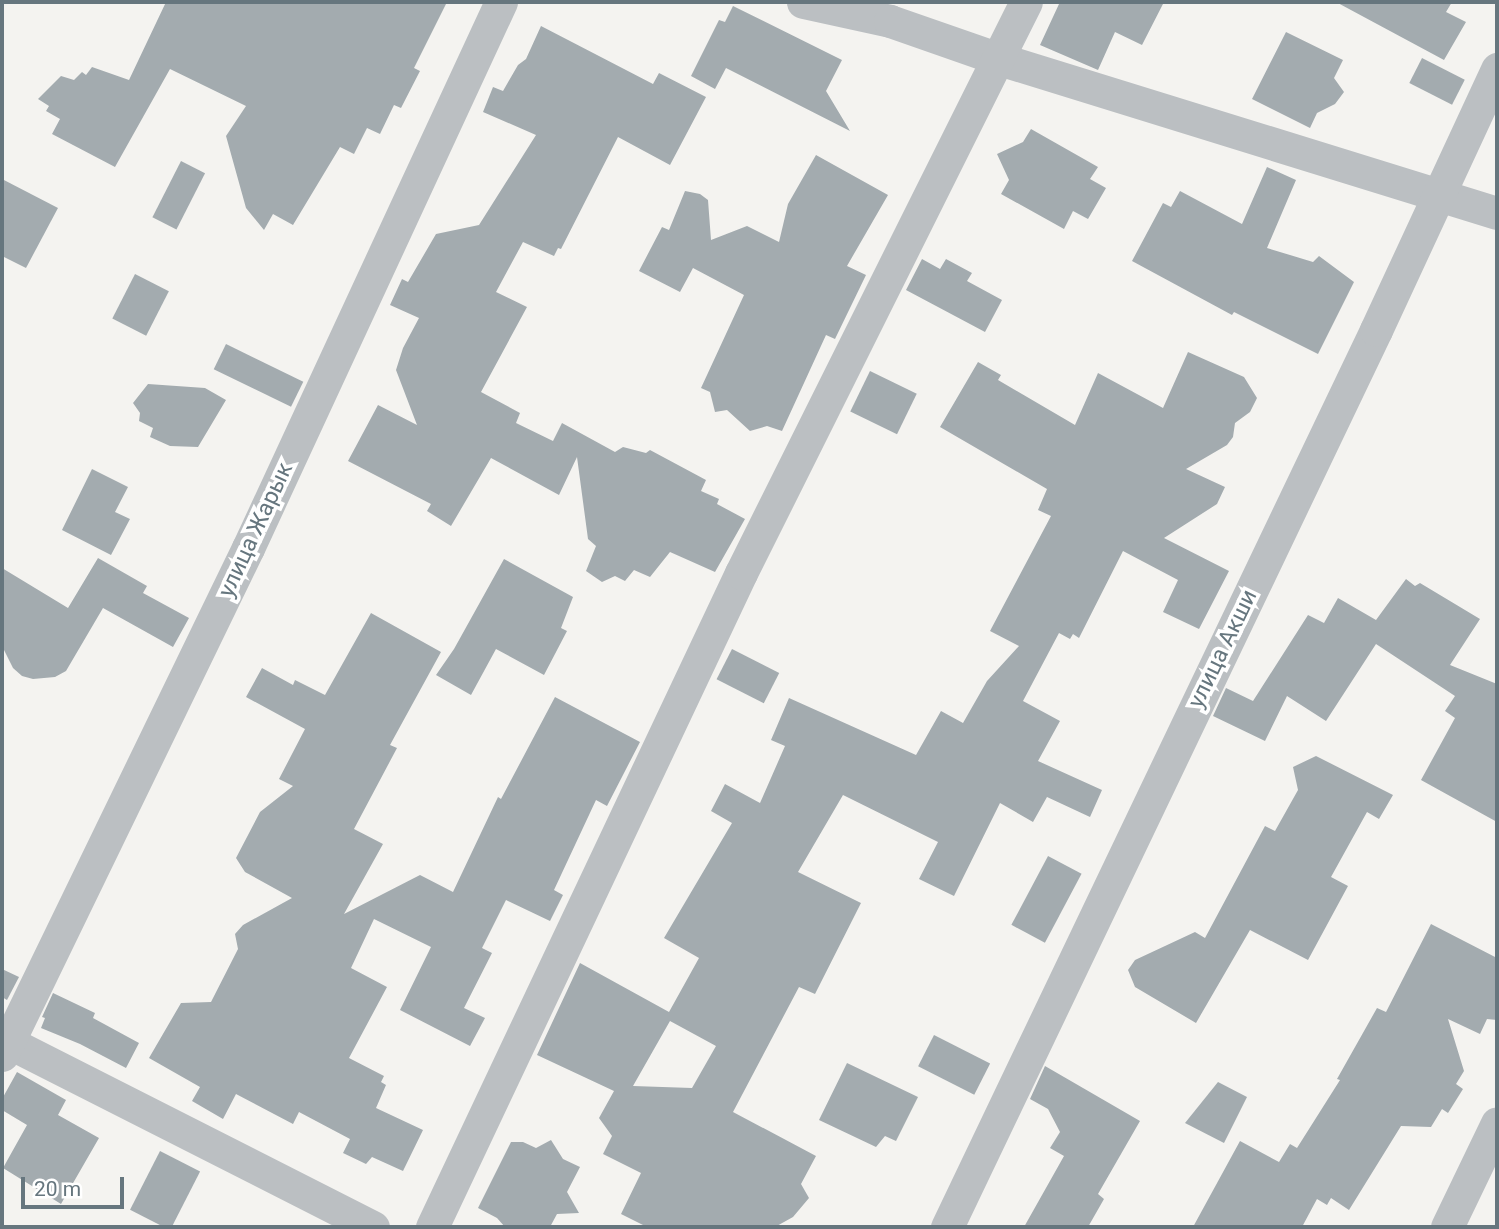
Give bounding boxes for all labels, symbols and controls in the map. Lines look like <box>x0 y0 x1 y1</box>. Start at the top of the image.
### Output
street label: улица Жарык <box>213 458 299 602</box>
street label: улица Акши <box>1183 585 1263 713</box>
scale bar <box>24 1162 128 1206</box>
text: 20 m <box>34 1177 81 1201</box>

